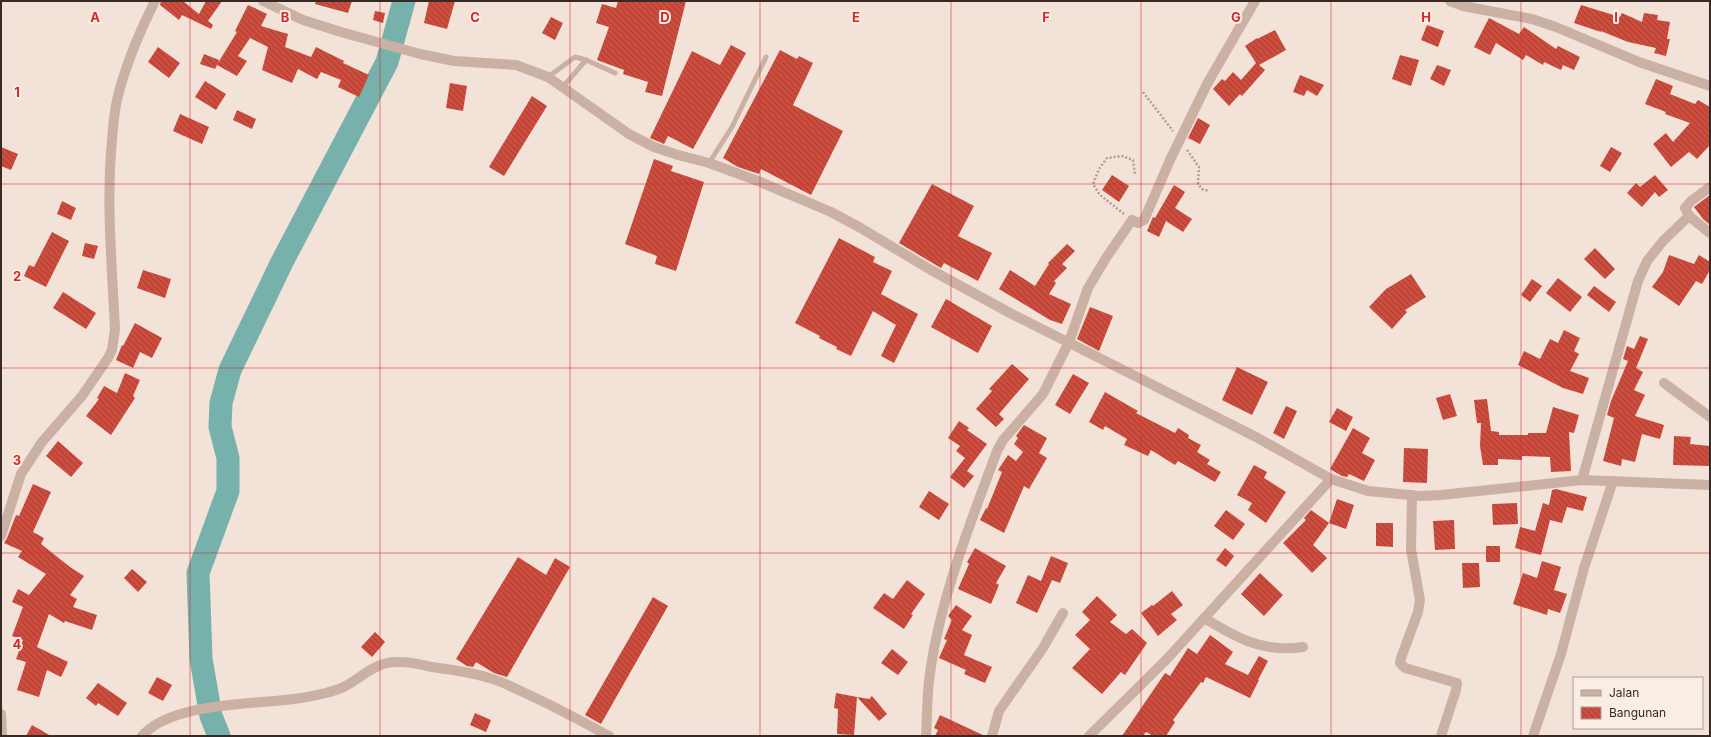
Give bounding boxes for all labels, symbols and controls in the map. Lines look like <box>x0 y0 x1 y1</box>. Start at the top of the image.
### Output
text: A <box>90 9 100 25</box>
text: B <box>281 9 290 25</box>
text: C <box>470 9 480 25</box>
text: D <box>660 9 670 25</box>
text: E <box>852 9 860 25</box>
text: F <box>1042 9 1050 25</box>
text: G <box>1231 9 1241 25</box>
text: H <box>1421 9 1431 25</box>
text: I <box>1614 9 1618 25</box>
text: 1 <box>14 84 20 100</box>
text: 2 <box>13 268 21 284</box>
text: 3 <box>13 452 21 468</box>
text: 4 <box>13 636 22 652</box>
legend <box>1573 677 1703 729</box>
text: Jalan <box>1609 685 1639 700</box>
text: Bangunan <box>1609 705 1666 720</box>

